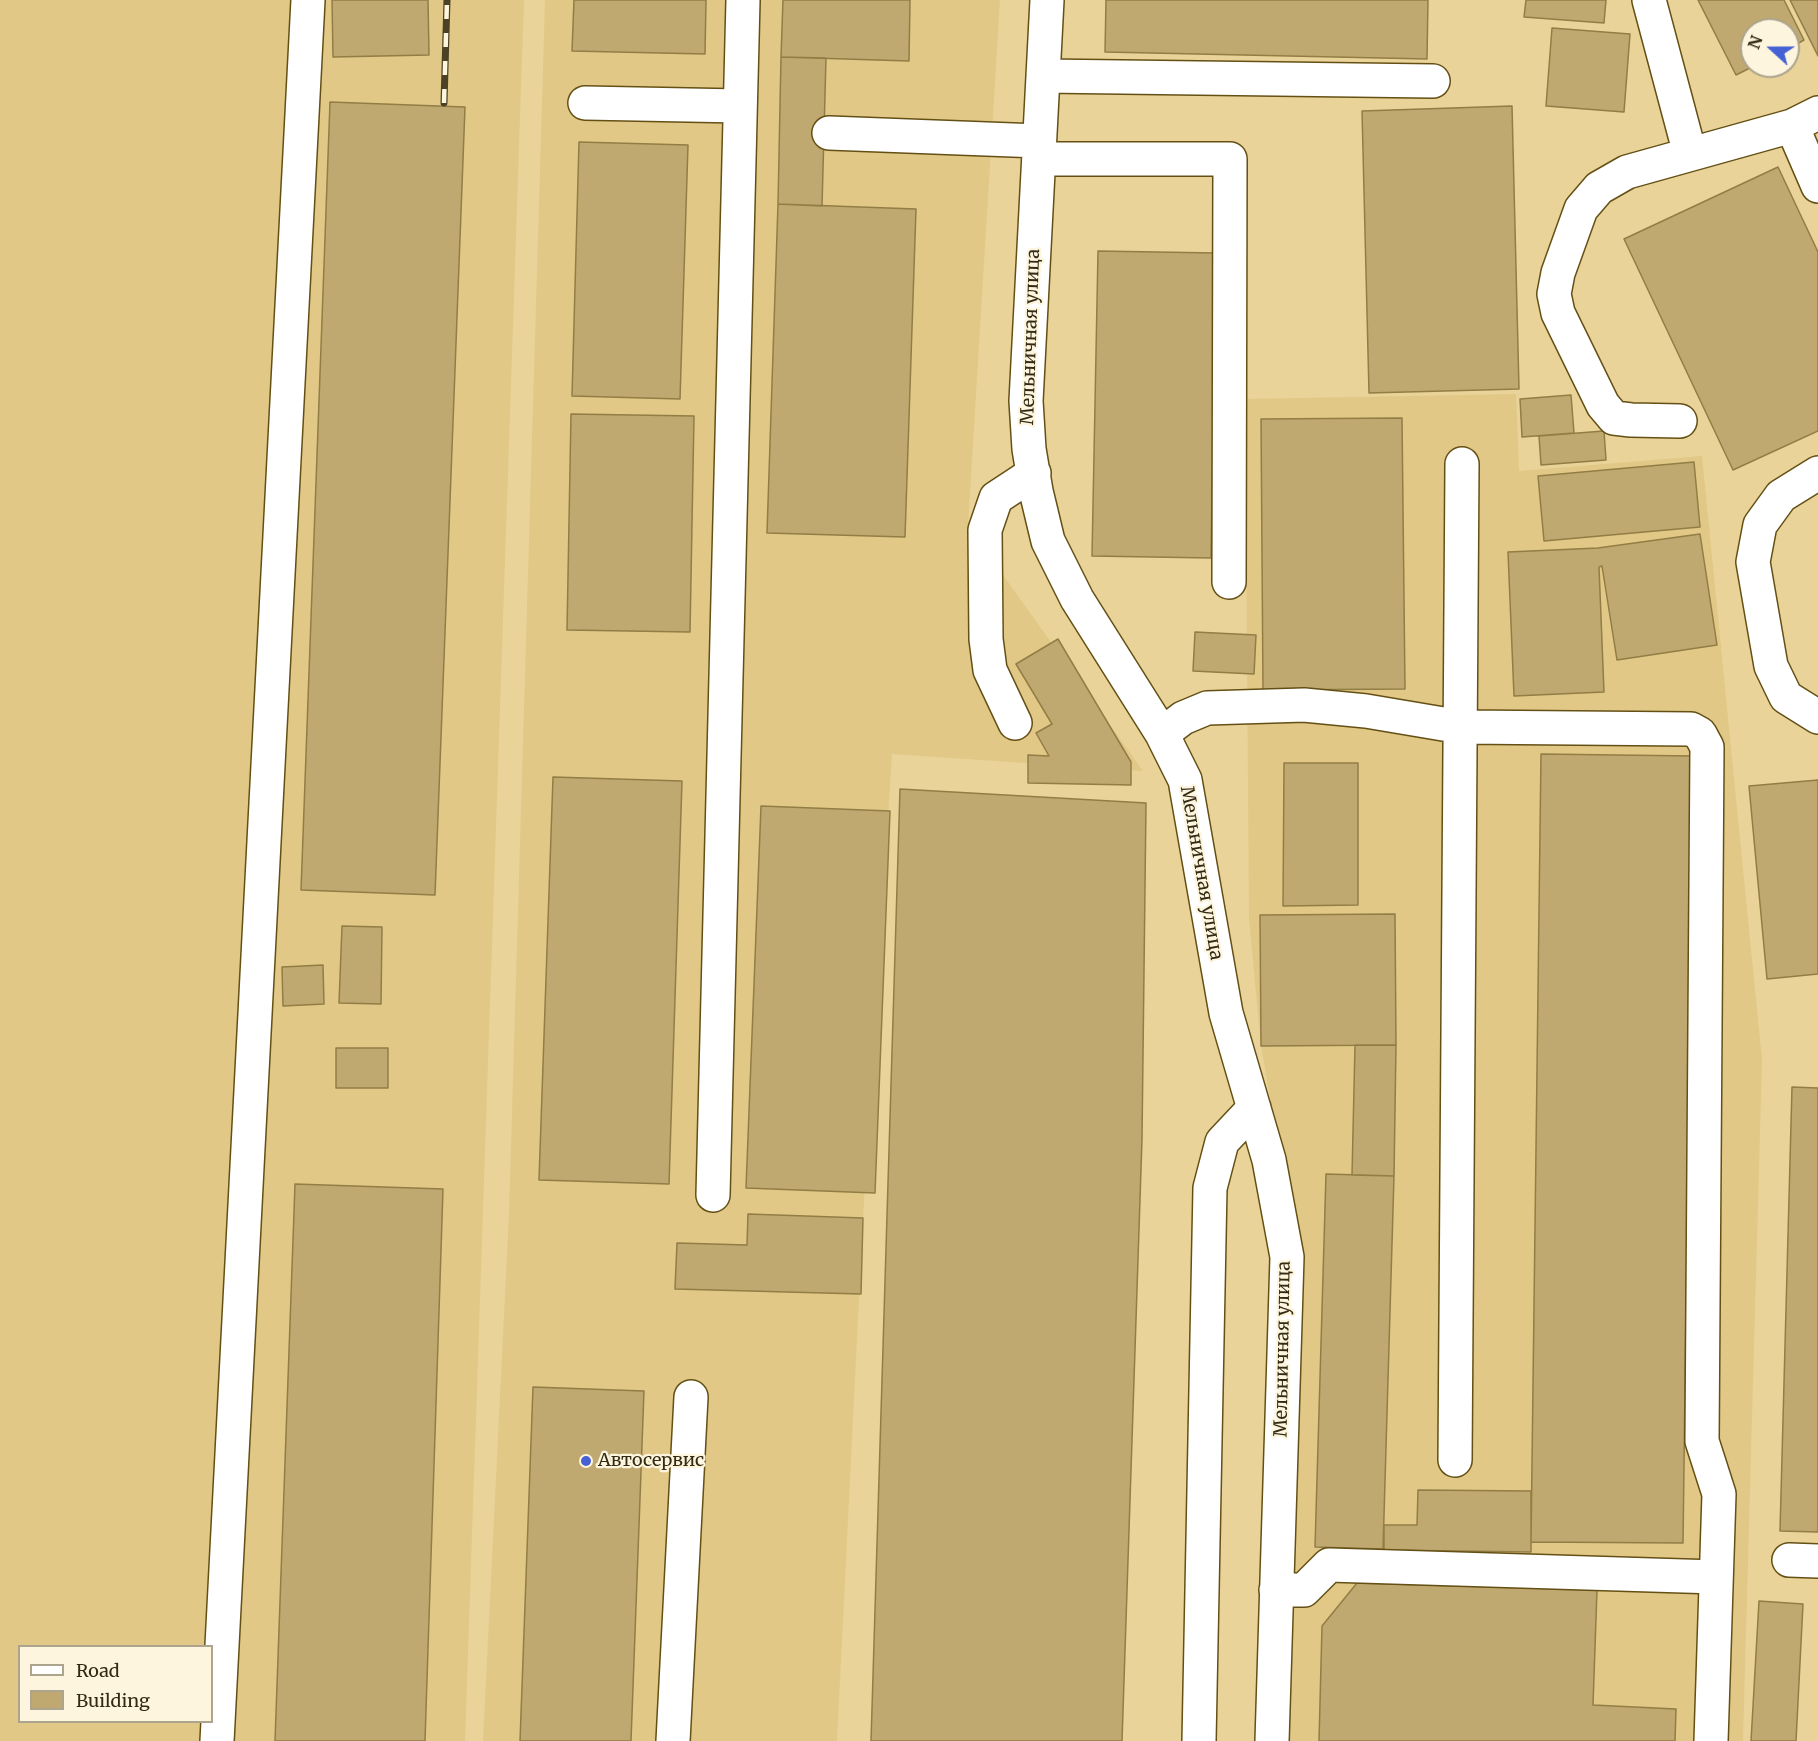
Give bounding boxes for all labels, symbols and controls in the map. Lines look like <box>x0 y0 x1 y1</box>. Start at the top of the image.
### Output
north arrow <box>1740 18 1800 78</box>
text: N <box>1743 33 1767 52</box>
street label: Мельничная улица <box>1017 249 1045 425</box>
street label: Мельничная улица <box>1175 784 1227 962</box>
street label: Мельничная улица <box>1271 1261 1295 1437</box>
place label: Автосервис <box>598 1450 704 1472</box>
marker: Автосервис <box>579 1454 593 1468</box>
legend <box>18 1645 213 1723</box>
text: Road <box>76 1659 120 1682</box>
text: Building <box>76 1689 150 1712</box>

